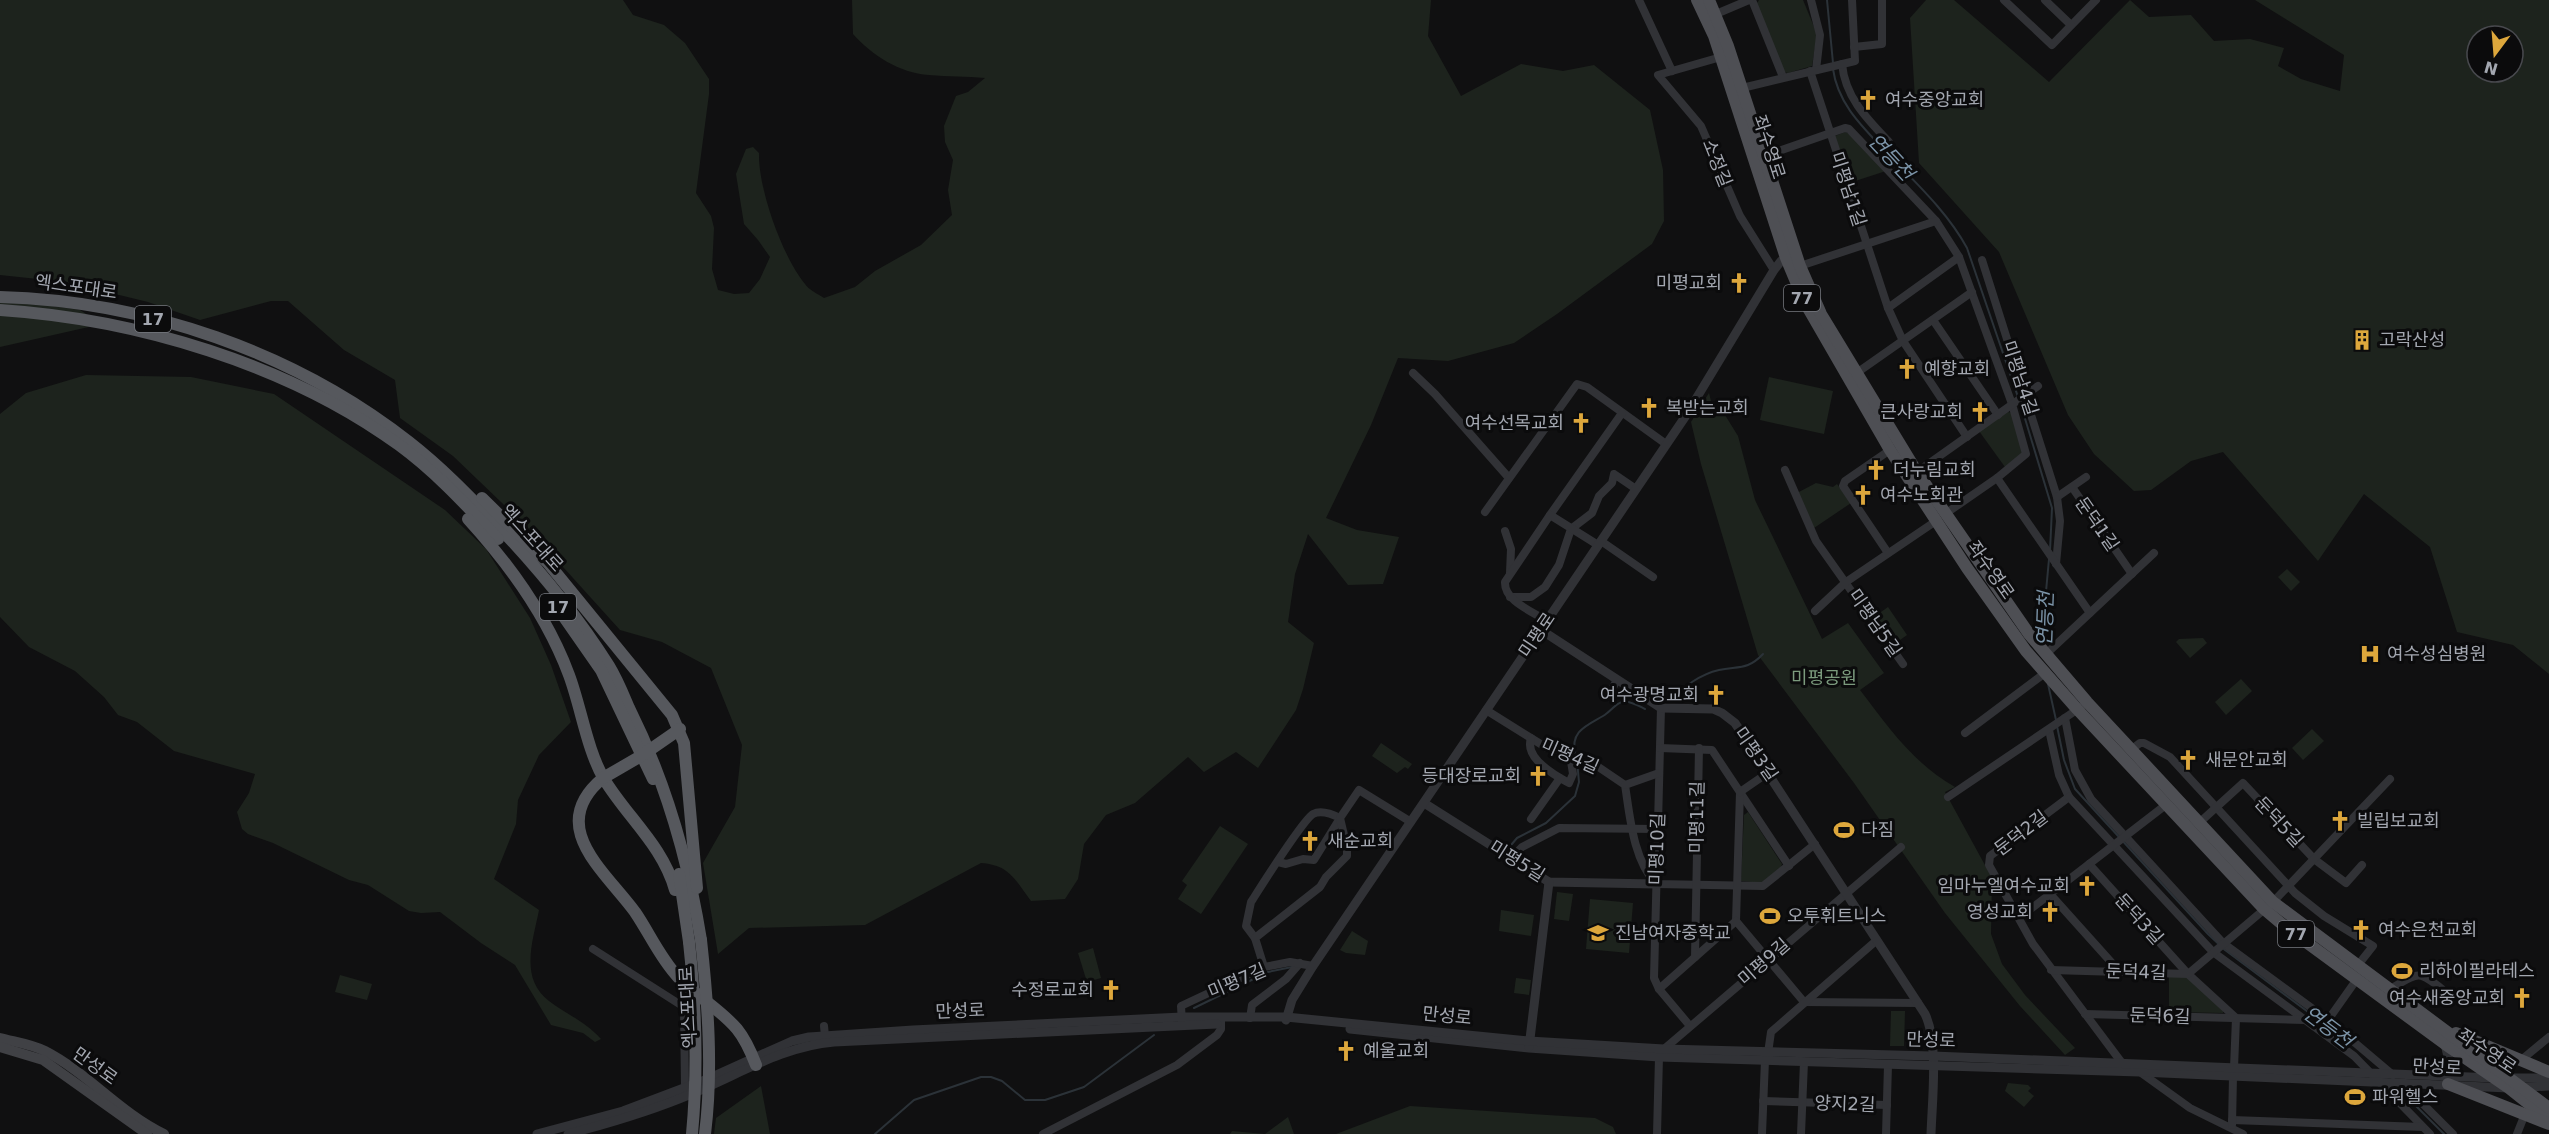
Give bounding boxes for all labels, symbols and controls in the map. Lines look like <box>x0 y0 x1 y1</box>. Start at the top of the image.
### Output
north arrow <box>2465 24 2525 84</box>
text: N <box>2482 57 2500 79</box>
church icon: 여수중앙교회 <box>1856 88 1880 112</box>
place label: 여수중앙교회 <box>1885 89 1984 110</box>
street label: 좌수영로 <box>1749 112 1790 182</box>
water label: 연등천 <box>1863 129 1920 187</box>
street label: 소정길 <box>1698 136 1737 190</box>
street label: 미평남1길 <box>1826 149 1870 229</box>
street label: 엑스포대로 <box>34 270 119 303</box>
church icon: 미평교회 <box>1727 271 1751 295</box>
place label: 미평교회 <box>1656 272 1722 293</box>
road number: 77 <box>1784 285 1820 311</box>
road number: 17 <box>135 306 171 332</box>
building icon: 고락산성 <box>2350 328 2374 352</box>
place label: 고락산성 <box>2379 329 2445 350</box>
street label: 미평남4길 <box>1998 338 2042 418</box>
church icon: 예향교회 <box>1895 357 1919 381</box>
place label: 예향교회 <box>1924 358 1990 379</box>
church icon: 복받는교회 <box>1637 396 1661 420</box>
place label: 복받는교회 <box>1666 397 1749 418</box>
church icon: 큰사랑교회 <box>1968 400 1992 424</box>
place label: 큰사랑교회 <box>1880 401 1963 422</box>
church icon: 여수선목교회 <box>1569 411 1593 435</box>
place label: 여수선목교회 <box>1465 412 1564 433</box>
church icon: 더누림교회 <box>1864 458 1888 482</box>
place label: 더누림교회 <box>1893 459 1976 480</box>
church icon: 여수노회관 <box>1851 483 1875 507</box>
place label: 여수노회관 <box>1880 484 1963 505</box>
street label: 둔덕1길 <box>2071 493 2124 555</box>
street label: 엑스포대로 <box>497 500 568 575</box>
street label: 좌수영로 <box>1964 537 2019 603</box>
street label: 미평남5길 <box>1845 585 1906 661</box>
water label: 연등천 <box>2032 588 2058 647</box>
road number: 17 <box>540 594 576 620</box>
street label: 미평로 <box>1514 608 1559 661</box>
hospital icon: 여수성심병원 <box>2358 642 2382 666</box>
place label: 여수성심병원 <box>2387 643 2486 664</box>
park label: 미평공원 <box>1791 667 1857 688</box>
church icon: 여수광명교회 <box>1704 683 1728 707</box>
place label: 여수광명교회 <box>1600 684 1699 705</box>
street label: 미평3길 <box>1730 723 1783 785</box>
street label: 미평4길 <box>1538 734 1602 778</box>
church icon: 새문안교회 <box>2176 748 2200 772</box>
place label: 새문안교회 <box>2205 749 2288 770</box>
church icon: 등대장로교회 <box>1526 764 1550 788</box>
place label: 등대장로교회 <box>1422 765 1521 786</box>
street label: 미평11길 <box>1685 781 1708 853</box>
street label: 둔덕5길 <box>2251 792 2308 851</box>
street label: 둔덕2길 <box>1990 806 2051 859</box>
church icon: 빌립보교회 <box>2328 809 2352 833</box>
place label: 빌립보교회 <box>2357 810 2440 831</box>
street label: 미평10길 <box>1645 812 1668 886</box>
sports icon: 다짐 <box>1832 818 1856 842</box>
place label: 다짐 <box>1861 819 1894 840</box>
church icon: 새순교회 <box>1298 829 1322 853</box>
place label: 새순교회 <box>1327 830 1393 851</box>
street label: 미평5길 <box>1486 835 1549 886</box>
church icon: 임마누엘여수교회 <box>2075 874 2099 898</box>
place label: 임마누엘여수교회 <box>1938 875 2070 896</box>
street label: 둔덕3길 <box>2111 889 2168 948</box>
church icon: 영성교회 <box>2038 900 2062 924</box>
place label: 영성교회 <box>1967 901 2033 922</box>
sports icon: 오투휘트니스 <box>1758 904 1782 928</box>
place label: 오투휘트니스 <box>1787 905 1886 926</box>
church icon: 여수은천교회 <box>2349 918 2373 942</box>
place label: 여수은천교회 <box>2378 919 2477 940</box>
school or university icon: 진남여자중학교 <box>1586 921 1610 945</box>
road number: 77 <box>2278 921 2314 947</box>
place label: 진남여자중학교 <box>1615 922 1731 943</box>
street label: 미평9길 <box>1734 934 1794 990</box>
street label: 미평7길 <box>1205 959 1269 1002</box>
sports icon: 리하이필라테스 <box>2390 959 2414 983</box>
street label: 둔덕4길 <box>2105 960 2167 983</box>
place label: 리하이필라테스 <box>2419 960 2535 981</box>
street label: 엑스포대로 <box>675 965 700 1049</box>
church icon: 수정로교회 <box>1099 978 1123 1002</box>
place label: 수정로교회 <box>1011 979 1094 1000</box>
church icon: 여수새중앙교회 <box>2510 986 2534 1010</box>
place label: 여수새중앙교회 <box>2389 987 2505 1008</box>
street label: 만성로 <box>935 999 985 1022</box>
water label: 연등천 <box>2299 1001 2359 1055</box>
street label: 만성로 <box>1421 1002 1473 1029</box>
street label: 둔덕6길 <box>2129 1004 2191 1027</box>
street label: 좌수영로 <box>2454 1023 2521 1078</box>
street label: 만성로 <box>1906 1028 1956 1051</box>
church icon: 예울교회 <box>1334 1039 1358 1063</box>
place label: 예울교회 <box>1363 1040 1429 1061</box>
street label: 만성로 <box>69 1042 122 1089</box>
street label: 만성로 <box>2412 1055 2462 1078</box>
sports icon: 파워헬스 <box>2343 1085 2367 1109</box>
place label: 파워헬스 <box>2372 1086 2438 1107</box>
street label: 양지2길 <box>1814 1092 1876 1115</box>

